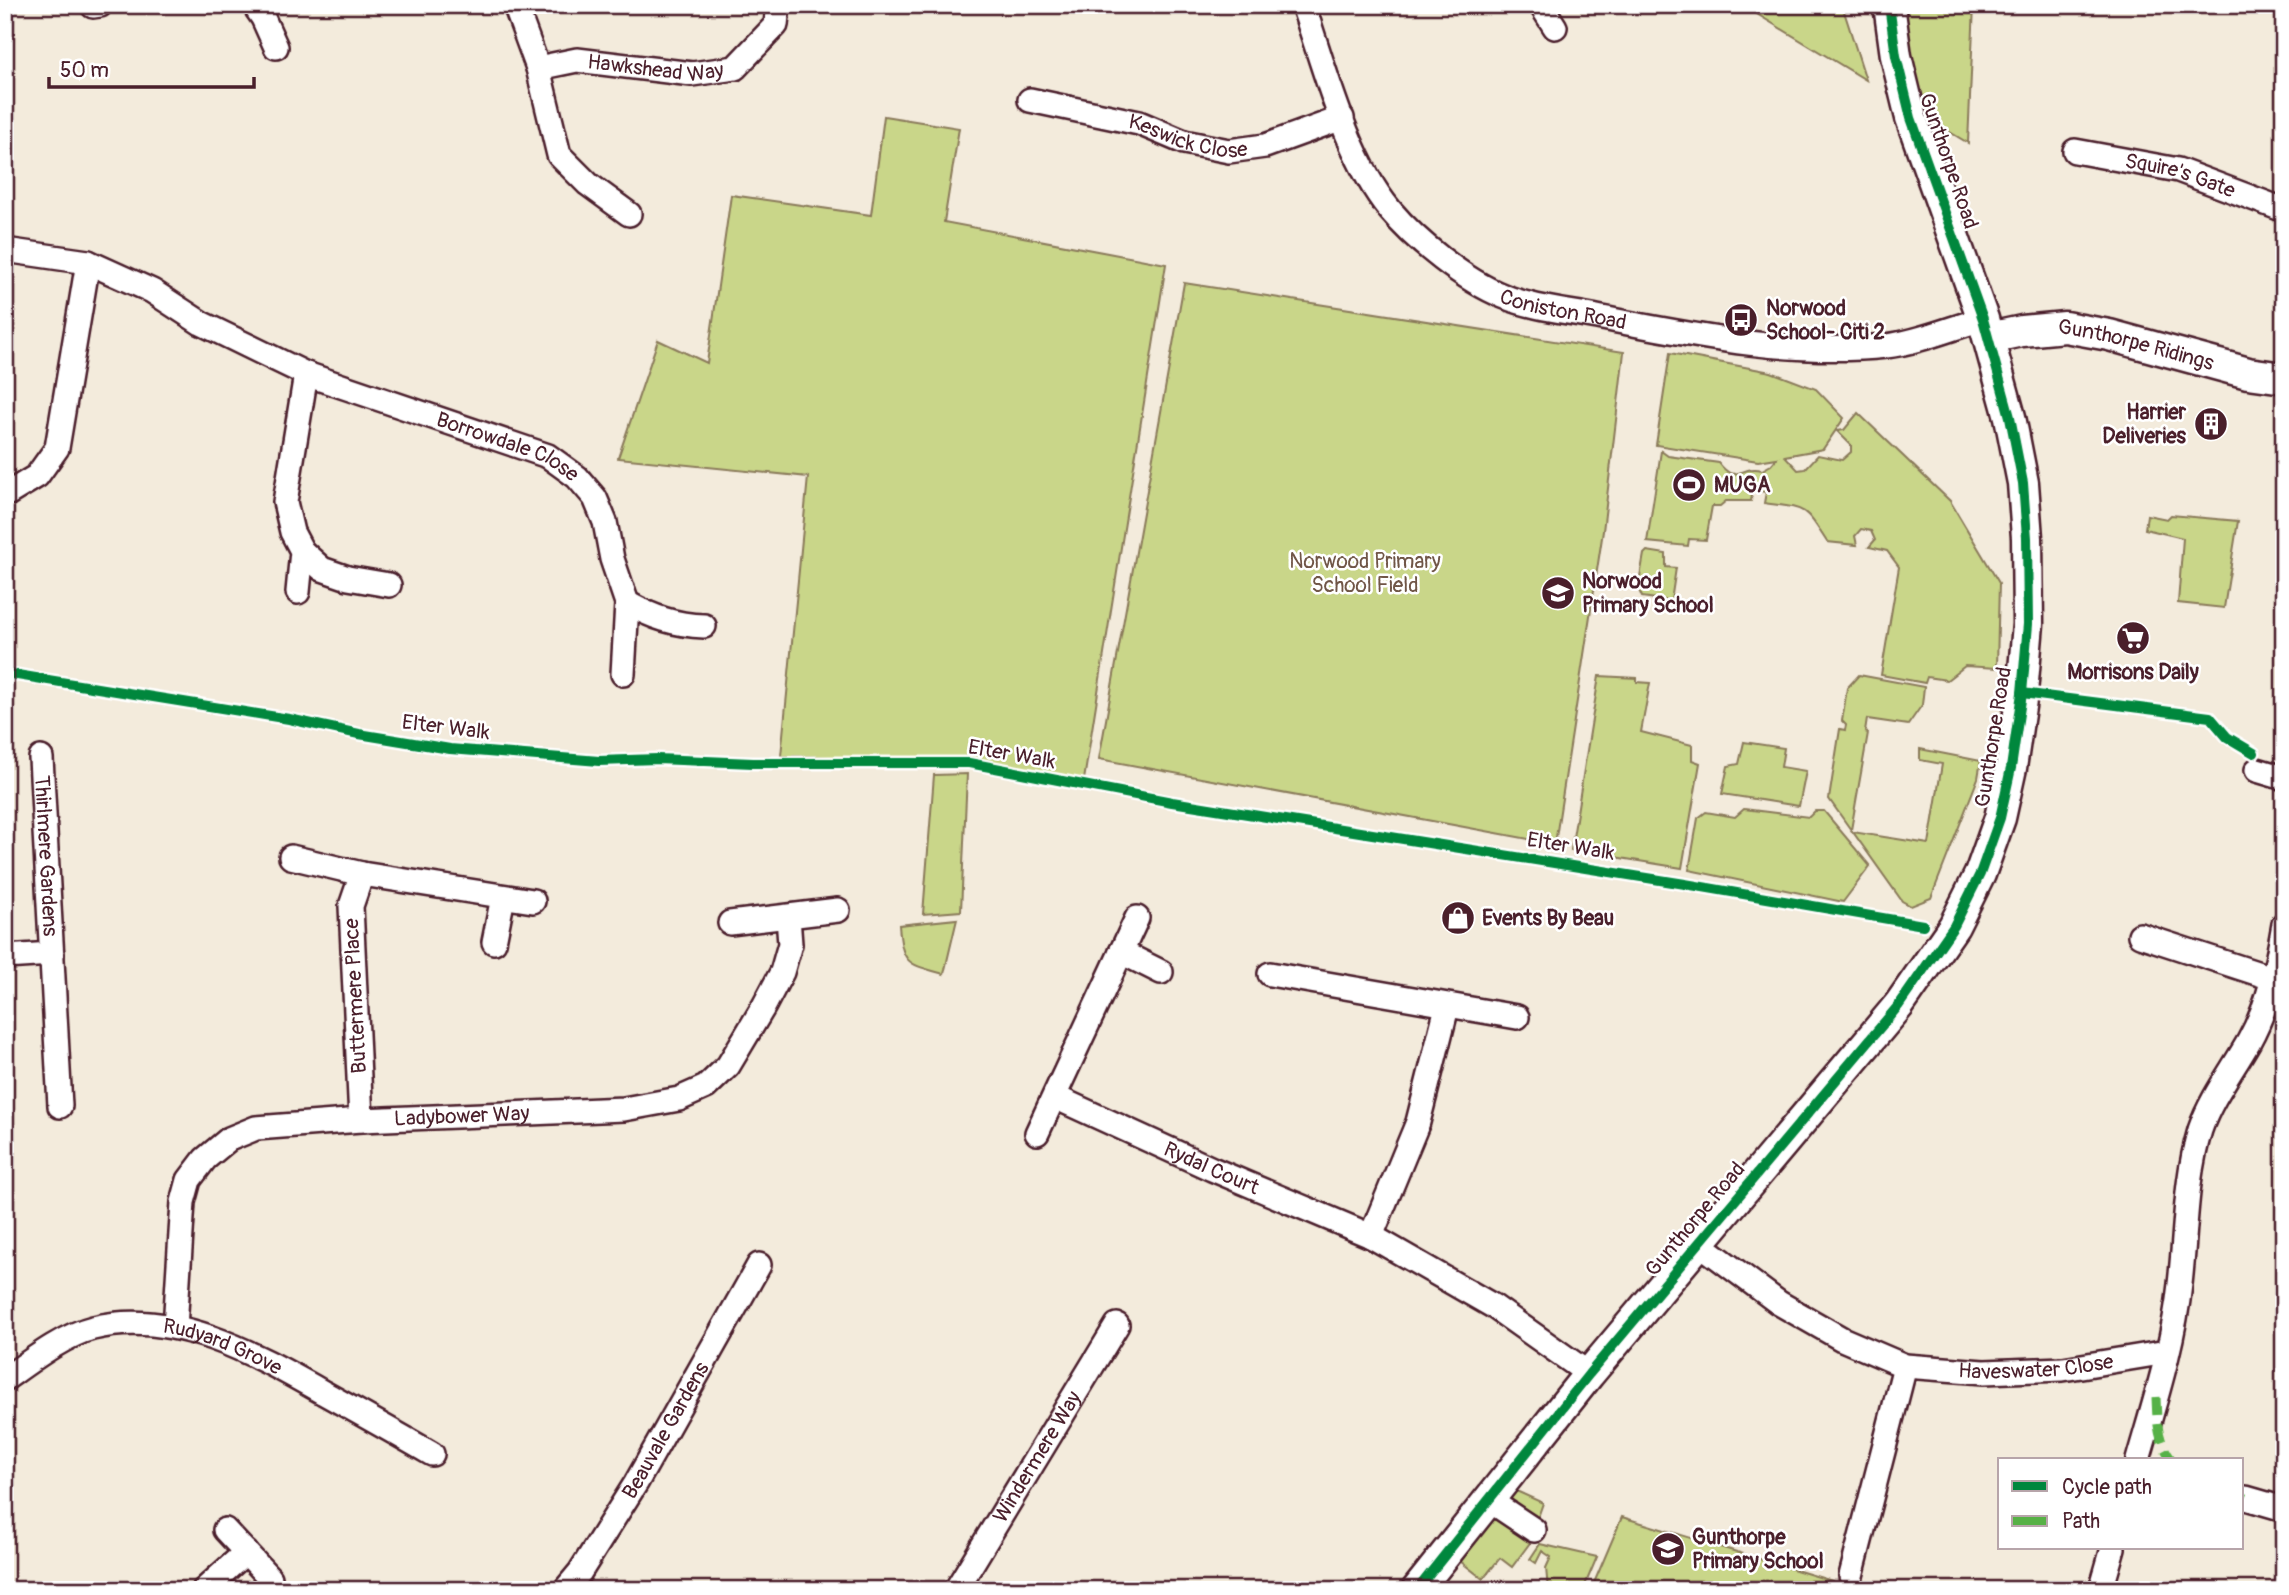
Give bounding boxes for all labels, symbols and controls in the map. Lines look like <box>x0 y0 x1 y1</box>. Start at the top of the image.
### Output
scale bar <box>49 46 254 90</box>
street label: Hawkshead Way <box>586 48 725 89</box>
text: 50 m <box>60 57 109 84</box>
street label: Gunthorpe Road <box>1913 90 1984 232</box>
street label: Keswick Close <box>1126 108 1250 165</box>
street label: Squire's Gate <box>2123 147 2240 205</box>
street label: Coniston Road <box>1496 283 1629 336</box>
place label: Norwood School- Citi 2 <box>1766 295 1885 346</box>
bus stop icon: Norwood School- Citi 2 <box>1722 301 1760 339</box>
street label: Gunthorpe Ridings <box>2056 313 2217 377</box>
place label: Harrier Deliveries <box>2102 399 2187 450</box>
building icon: Harrier Deliveries <box>2192 405 2230 443</box>
street label: Borrowdale Close <box>433 406 585 488</box>
sports icon: MUGA <box>1670 466 1708 504</box>
place label: MUGA <box>1714 472 1771 499</box>
park label: Norwood Primary School Field <box>1289 548 1441 599</box>
place label: Norwood Primary School <box>1582 568 1714 619</box>
school or university icon: Norwood Primary School <box>1539 574 1577 612</box>
supermarket icon: Morrisons Daily <box>2114 619 2152 657</box>
place label: Morrisons Daily <box>2067 659 2199 686</box>
street label: Gunthorpe Road <box>1969 665 2018 809</box>
street label: Elter Walk <box>400 709 492 746</box>
street label: Elter Walk <box>966 734 1058 775</box>
street label: Thirlmere Gardens <box>28 775 64 938</box>
street label: Elter Walk <box>1525 826 1617 867</box>
shop icon: Events By Beau <box>1439 899 1477 937</box>
place label: Events By Beau <box>1482 905 1614 932</box>
street label: Buttermere Place <box>338 917 373 1074</box>
street label: Ladybower Way <box>394 1100 530 1133</box>
street label: Rydal Court <box>1159 1136 1264 1202</box>
street label: Gunthorpe Road <box>1640 1156 1751 1282</box>
street label: Rudyard Grove <box>161 1313 287 1382</box>
street label: Haveswater Close <box>1957 1348 2116 1386</box>
street label: Beauvale Gardens <box>616 1357 716 1504</box>
street label: Windermere Way <box>987 1386 1088 1528</box>
legend <box>1998 1458 2244 1550</box>
text: Cycle path <box>2062 1474 2152 1501</box>
text: Path <box>2062 1508 2100 1535</box>
place label: Gunthorpe Primary School <box>1692 1524 1824 1575</box>
school or university icon: Gunthorpe Primary School <box>1649 1530 1687 1568</box>

